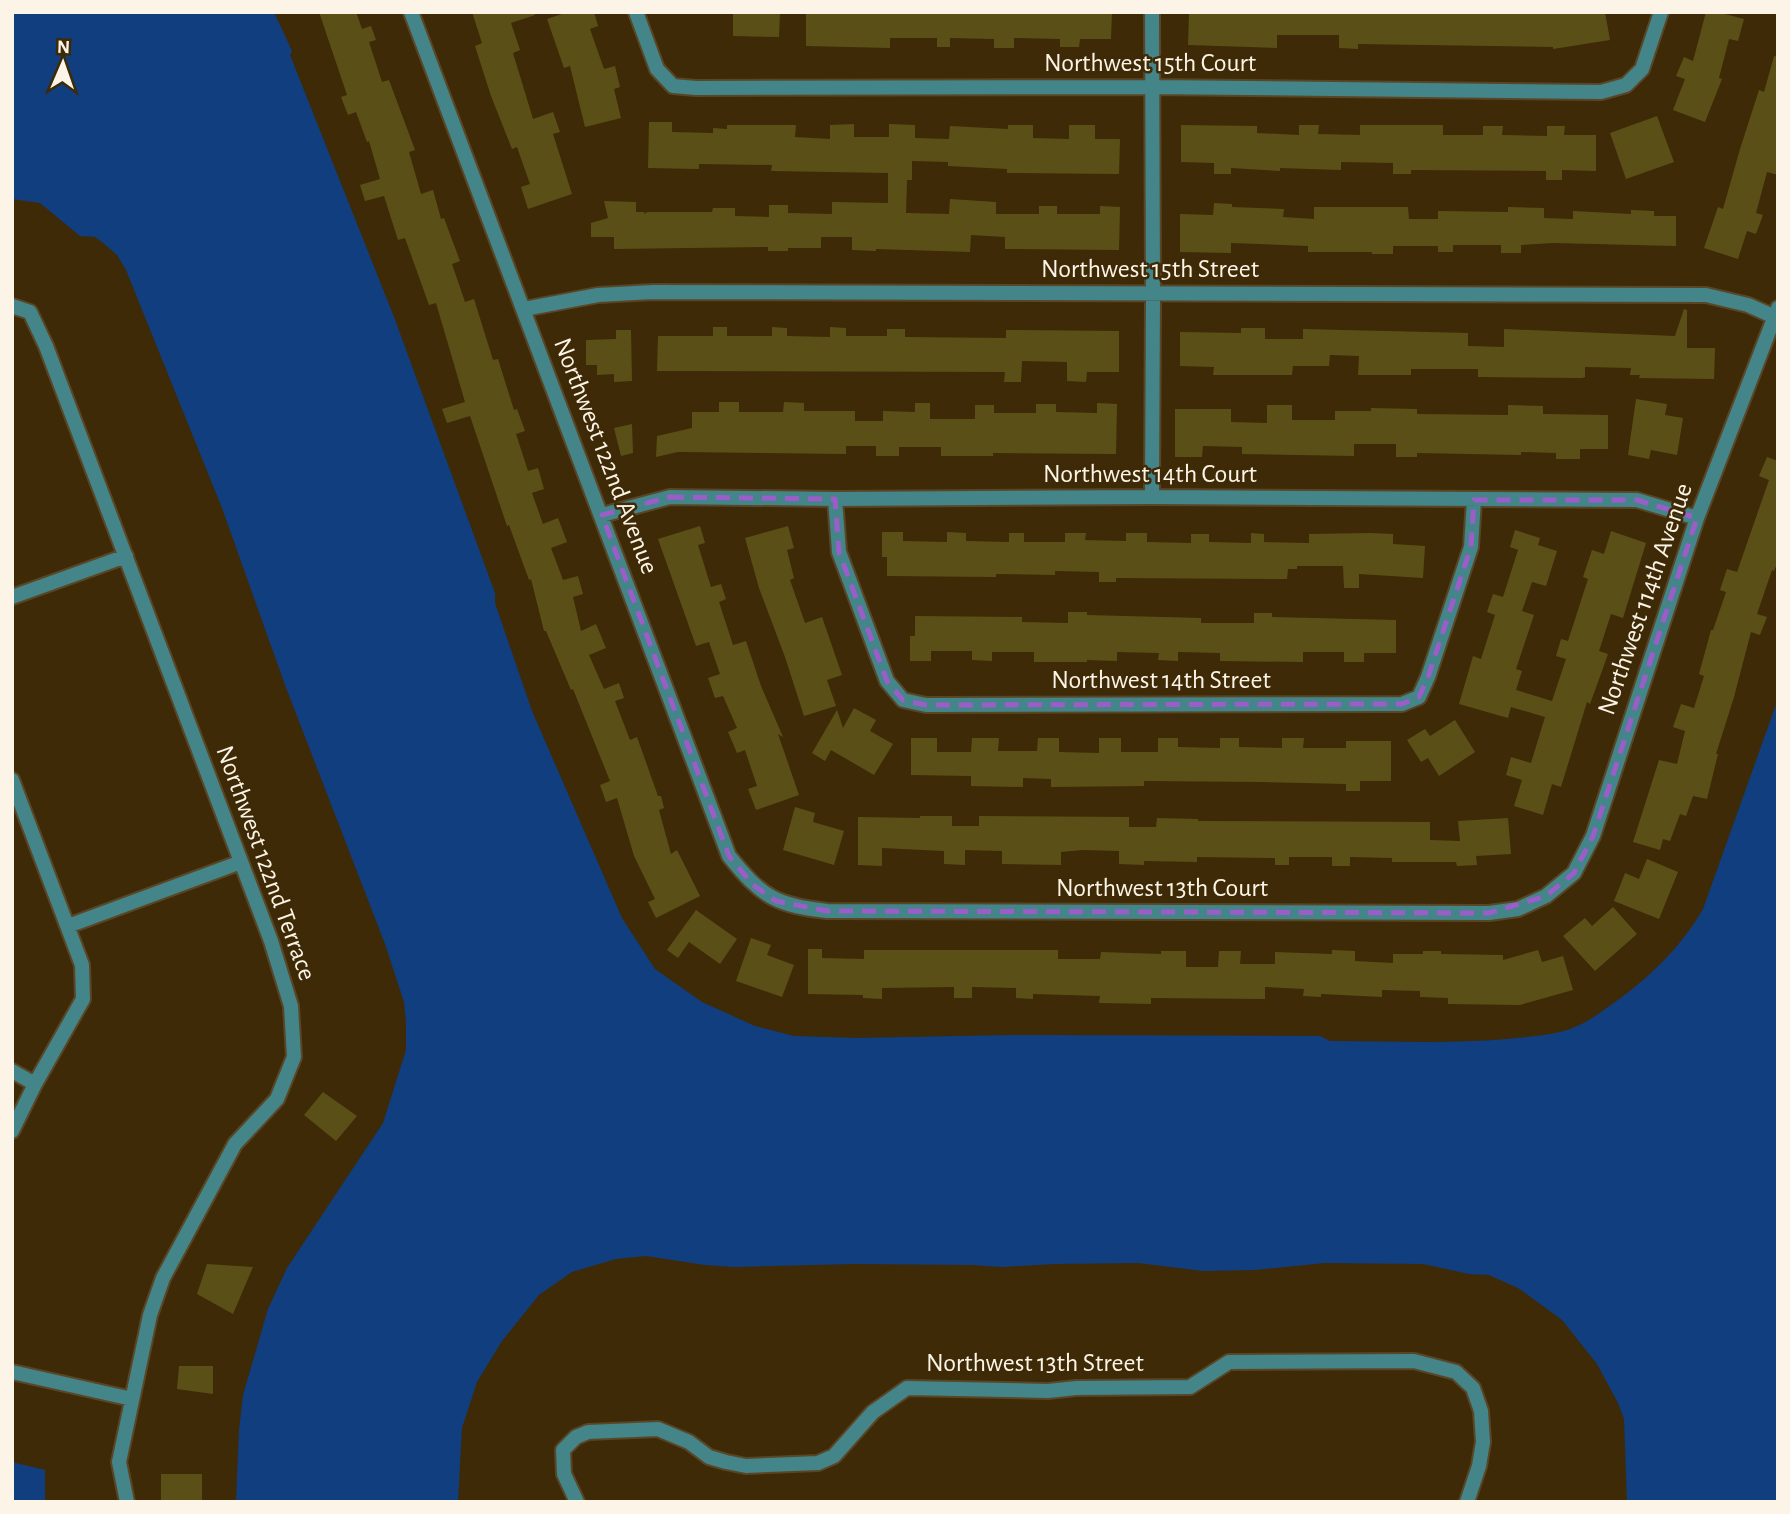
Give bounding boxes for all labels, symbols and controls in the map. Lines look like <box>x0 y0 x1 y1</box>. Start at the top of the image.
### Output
north arrow <box>28 28 98 98</box>
text: N <box>57 38 70 57</box>
street label: Northwest 15th Court <box>1044 50 1256 76</box>
street label: Northwest 15th Street <box>1041 256 1259 282</box>
street label: Northwest 122nd Avenue <box>549 334 663 578</box>
street label: Northwest 14th Court <box>1043 461 1257 487</box>
street label: Northwest 114th Avenue <box>1593 480 1697 718</box>
street label: Northwest 14th Street <box>1051 667 1271 693</box>
street label: Northwest 122nd Terrace <box>211 742 321 984</box>
street label: Northwest 13th Court <box>1056 875 1268 901</box>
street label: Northwest 13th Street <box>926 1350 1144 1376</box>

